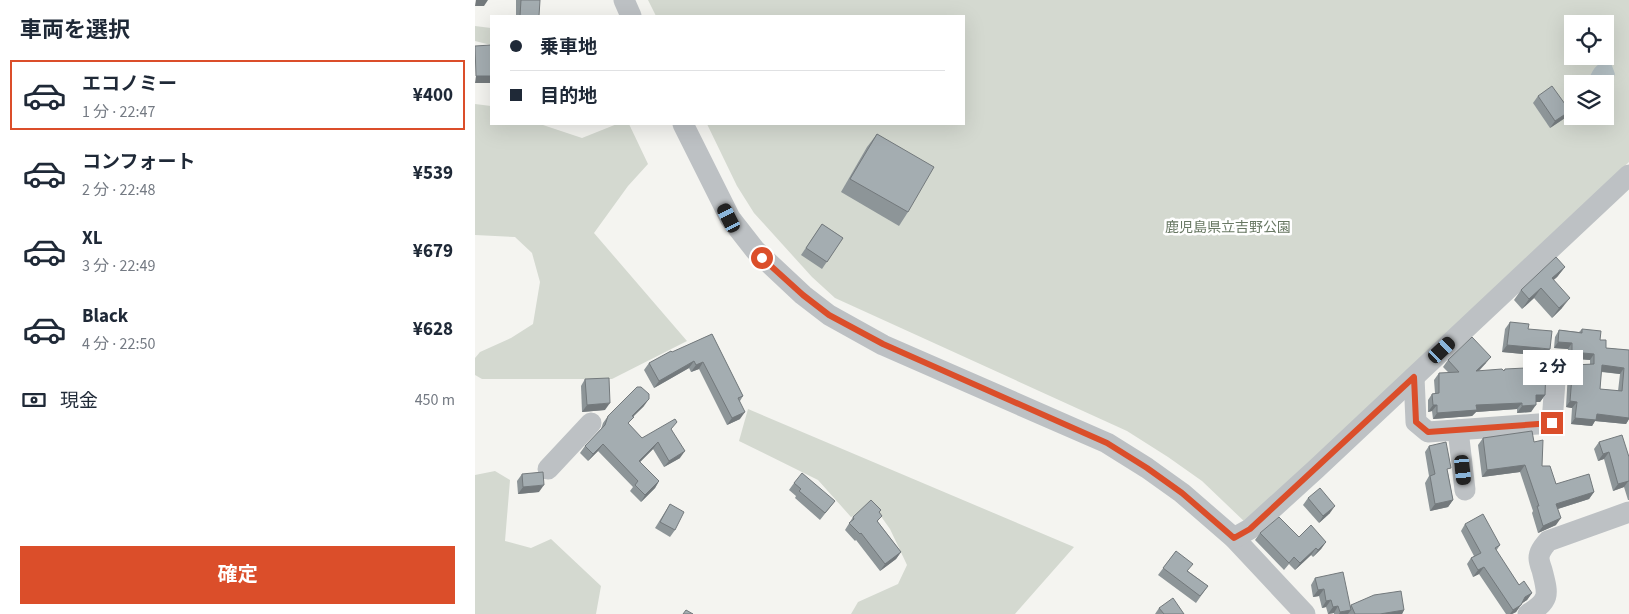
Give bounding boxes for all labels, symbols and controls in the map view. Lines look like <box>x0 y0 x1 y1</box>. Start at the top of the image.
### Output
text: 車両を選択 <box>20 14 130 46</box>
map controls <box>1564 15 1614 125</box>
button: locate <box>1564 15 1614 65</box>
text: 乗車地 <box>540 34 597 61</box>
text: エコノミー <box>82 71 177 98</box>
icon: car <box>22 73 67 118</box>
button: layers <box>1564 75 1614 125</box>
text: ¥400 <box>413 82 453 109</box>
text: 目的地 <box>540 83 597 110</box>
text: 1 分 · 22:47 <box>82 101 155 123</box>
text: コンフォート <box>82 149 195 176</box>
icon: car <box>22 151 67 196</box>
text: ¥539 <box>413 160 453 187</box>
text: 2 分 · 22:48 <box>82 179 155 201</box>
car <box>715 201 742 235</box>
park label: 鹿児島県立吉野公園 <box>1165 218 1291 238</box>
text: XL <box>82 225 103 252</box>
icon: car <box>22 229 67 274</box>
text: ¥679 <box>413 238 453 265</box>
route start <box>751 247 773 269</box>
text: 3 分 · 22:49 <box>82 255 155 277</box>
text: Black <box>82 303 128 330</box>
icon: car <box>22 307 67 352</box>
text: ¥628 <box>413 316 453 343</box>
text: 4 分 · 22:50 <box>82 333 155 355</box>
car <box>1425 334 1458 366</box>
callout: 2 分 <box>1522 350 1582 386</box>
text: 2 分 <box>1539 356 1567 378</box>
icon: cash <box>20 386 48 414</box>
text: 現金 <box>60 388 98 415</box>
text: 450 m <box>415 389 455 411</box>
route end <box>1541 412 1563 434</box>
car <box>1453 454 1472 486</box>
button: 確定 <box>20 546 455 604</box>

